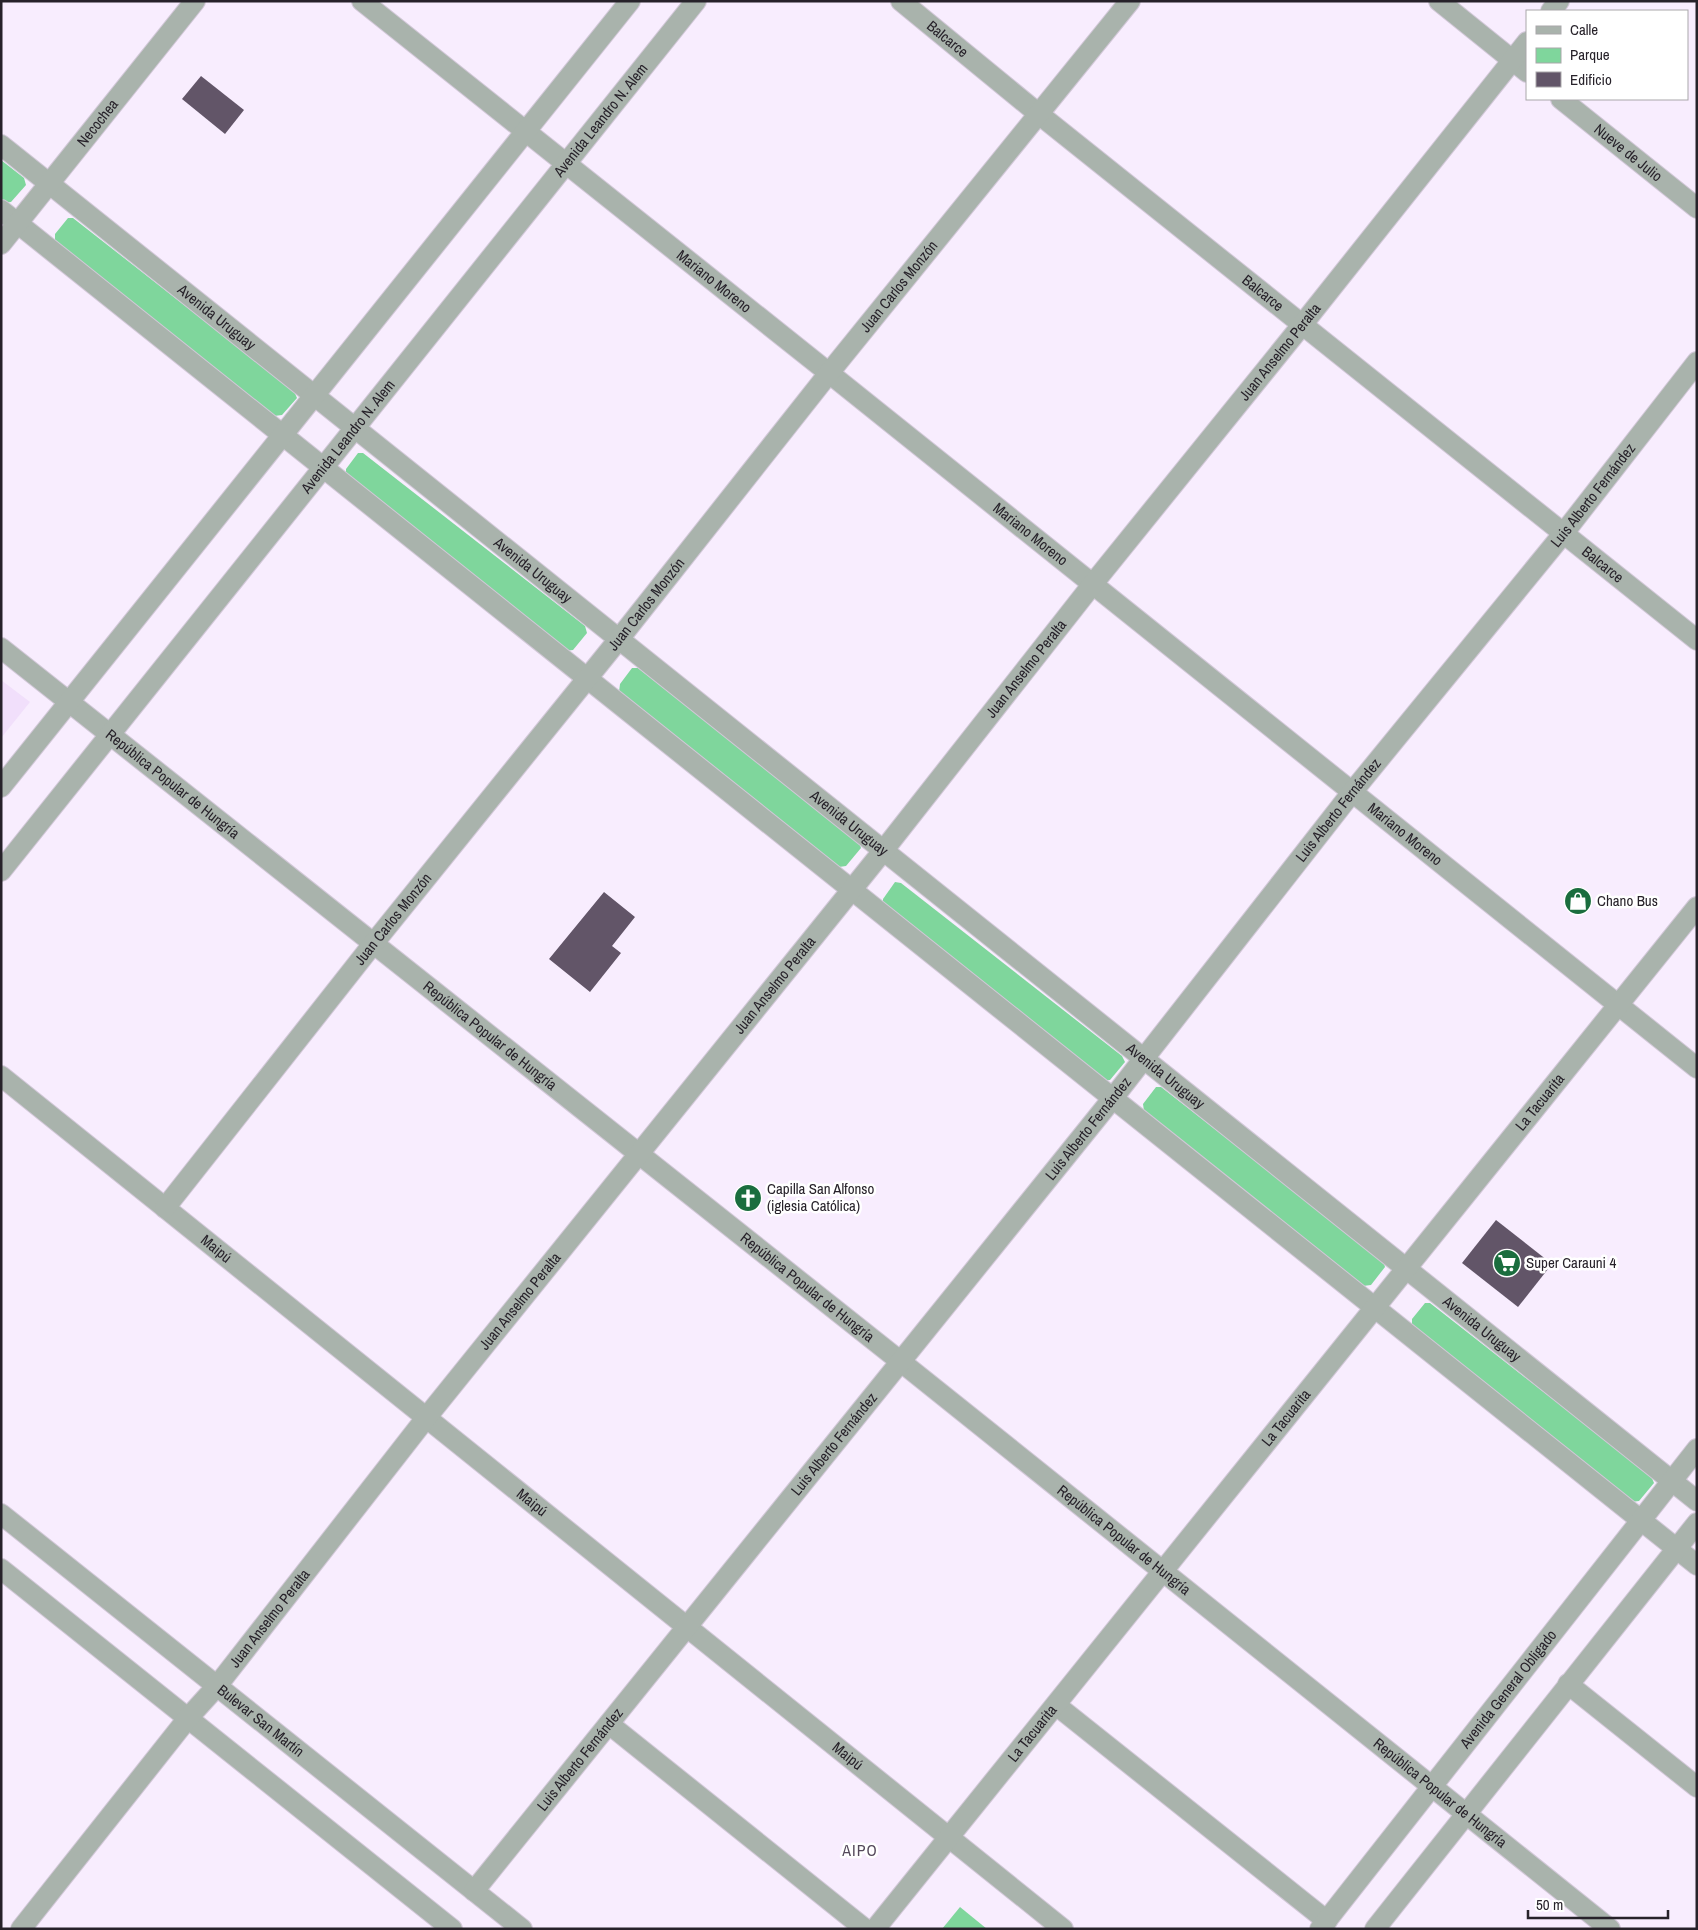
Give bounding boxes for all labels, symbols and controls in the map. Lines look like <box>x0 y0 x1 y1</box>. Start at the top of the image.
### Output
legend <box>1526 10 1688 100</box>
street label: Balcarce <box>923 15 973 62</box>
text: Calle <box>1570 19 1598 40</box>
text: Parque <box>1570 44 1610 65</box>
street label: Avenida Leandro N. Alem <box>548 59 652 182</box>
text: Edificio <box>1570 69 1612 90</box>
street label: Necochea <box>72 94 123 151</box>
street label: Nueve de Julio <box>1590 119 1667 186</box>
street label: Juan Carlos Monzón <box>855 236 942 337</box>
street label: Mariano Moreno <box>672 245 756 317</box>
street label: Balcarce <box>1238 270 1289 316</box>
street label: Avenida Uruguay <box>172 279 261 355</box>
street label: Juan Anselmo Peralta <box>1234 298 1325 405</box>
street label: Avenida Leandro N. Alem <box>295 375 400 498</box>
street label: Luis Alberto Fernández <box>1545 439 1640 551</box>
street label: Mariano Moreno <box>989 497 1073 570</box>
street label: Avenida Uruguay <box>489 531 577 608</box>
street label: Balcarce <box>1578 541 1628 587</box>
street label: Juan Carlos Monzón <box>603 553 689 655</box>
street label: Juan Anselmo Peralta <box>980 615 1071 722</box>
street label: República Popular de Hungría <box>101 724 244 843</box>
street label: Luis Alberto Fernández <box>1290 754 1386 866</box>
street label: Avenida Uruguay <box>805 784 894 861</box>
street label: Mariano Moreno <box>1364 797 1447 870</box>
street label: Juan Carlos Monzón <box>349 868 436 969</box>
shop icon: Chano Bus <box>1563 886 1593 916</box>
place label: Chano Bus <box>1597 890 1658 911</box>
street label: Juan Anselmo Peralta <box>729 932 820 1038</box>
street label: República Popular de Hungría <box>419 976 562 1095</box>
street label: Avenida Uruguay <box>1121 1037 1210 1114</box>
street label: La Tacuarita <box>1510 1069 1569 1135</box>
street label: Luis Alberto Fernández <box>1040 1072 1136 1184</box>
place label: Capilla San Alfonso (iglesia Católica) <box>767 1178 875 1216</box>
church icon: Capilla San Alfonso (iglesia Católica) <box>733 1183 763 1213</box>
street label: República Popular de Hungría <box>736 1227 879 1347</box>
street label: Maipú <box>197 1230 236 1267</box>
street label: Juan Anselmo Peralta <box>474 1248 566 1354</box>
supermarket icon: Super Carauni 4 <box>1492 1248 1522 1278</box>
place label: Super Carauni 4 <box>1526 1252 1616 1273</box>
street label: Avenida Uruguay <box>1438 1290 1526 1367</box>
street label: La Tacuarita <box>1256 1384 1315 1451</box>
street label: Luis Alberto Fernández <box>786 1388 882 1500</box>
street label: República Popular de Hungría <box>1053 1480 1195 1600</box>
street label: Maipú <box>512 1483 552 1521</box>
street label: Juan Anselmo Peralta <box>224 1564 315 1672</box>
street label: Avenida General Obligado <box>1454 1625 1561 1753</box>
street label: Bulevar San Martín <box>213 1679 309 1762</box>
street label: La Tacuarita <box>1002 1700 1061 1766</box>
street label: Luis Alberto Fernández <box>532 1703 628 1815</box>
street label: República Popular de Hungría <box>1369 1733 1512 1853</box>
street label: Maipú <box>828 1737 868 1775</box>
district label: AIPO <box>841 1839 878 1861</box>
scale bar <box>1528 1888 1668 1920</box>
text: 50 m <box>1536 1894 1563 1915</box>

